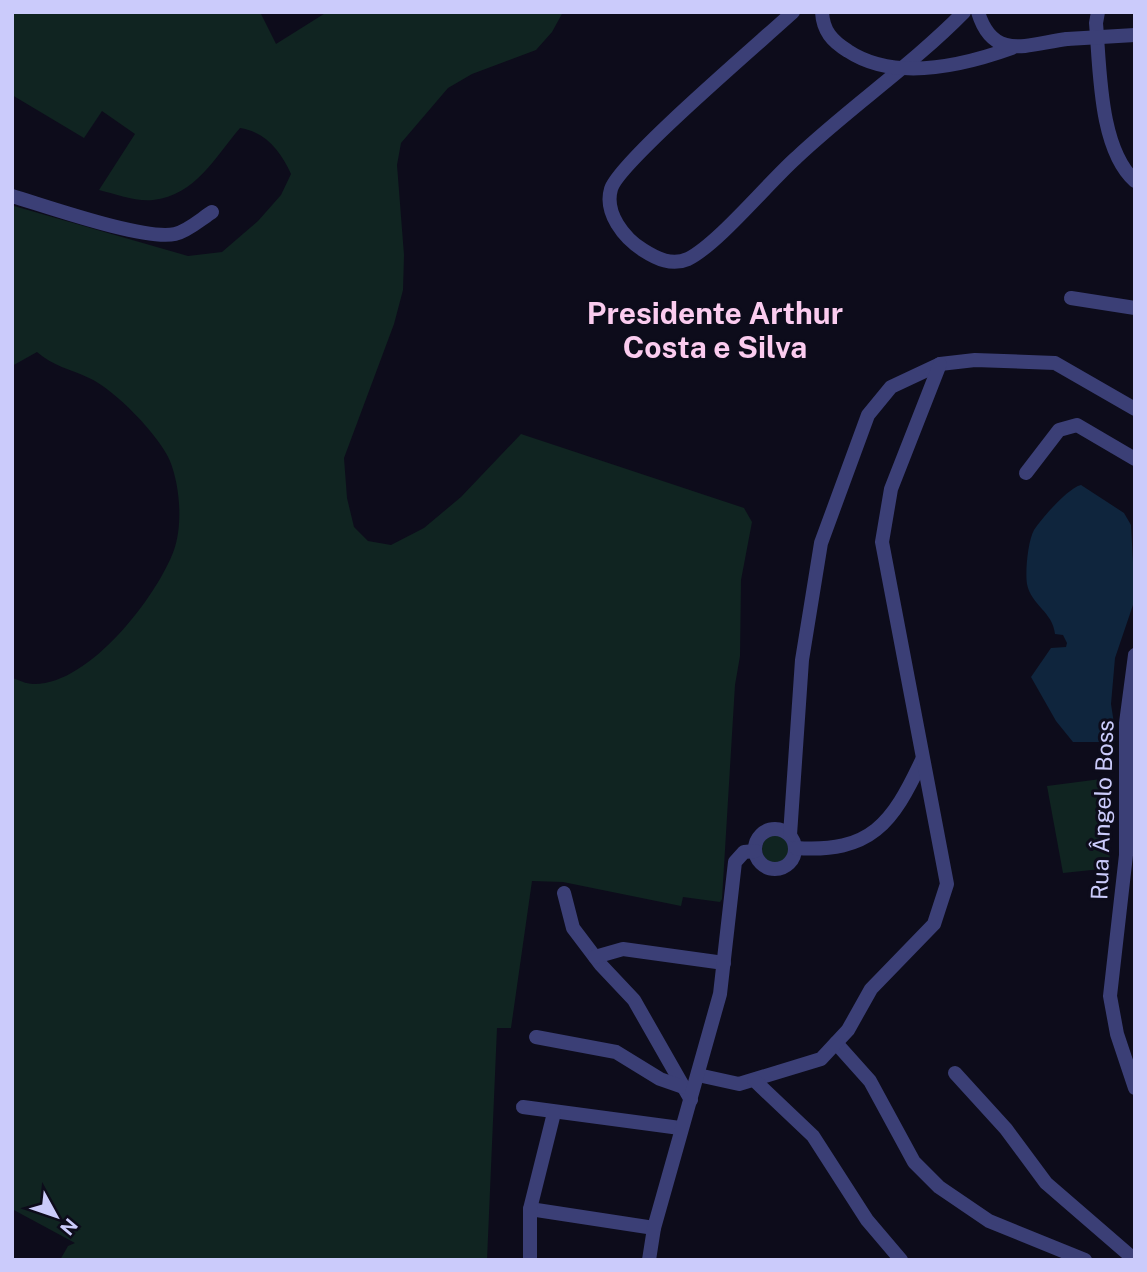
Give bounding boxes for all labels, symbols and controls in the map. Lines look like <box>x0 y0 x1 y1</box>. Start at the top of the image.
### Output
district label: Presidente Arthur Costa e Silva <box>587 295 843 365</box>
street label: Rua Ângelo Boss <box>1085 720 1119 900</box>
north arrow <box>21 1181 91 1251</box>
text: N <box>56 1214 82 1240</box>

